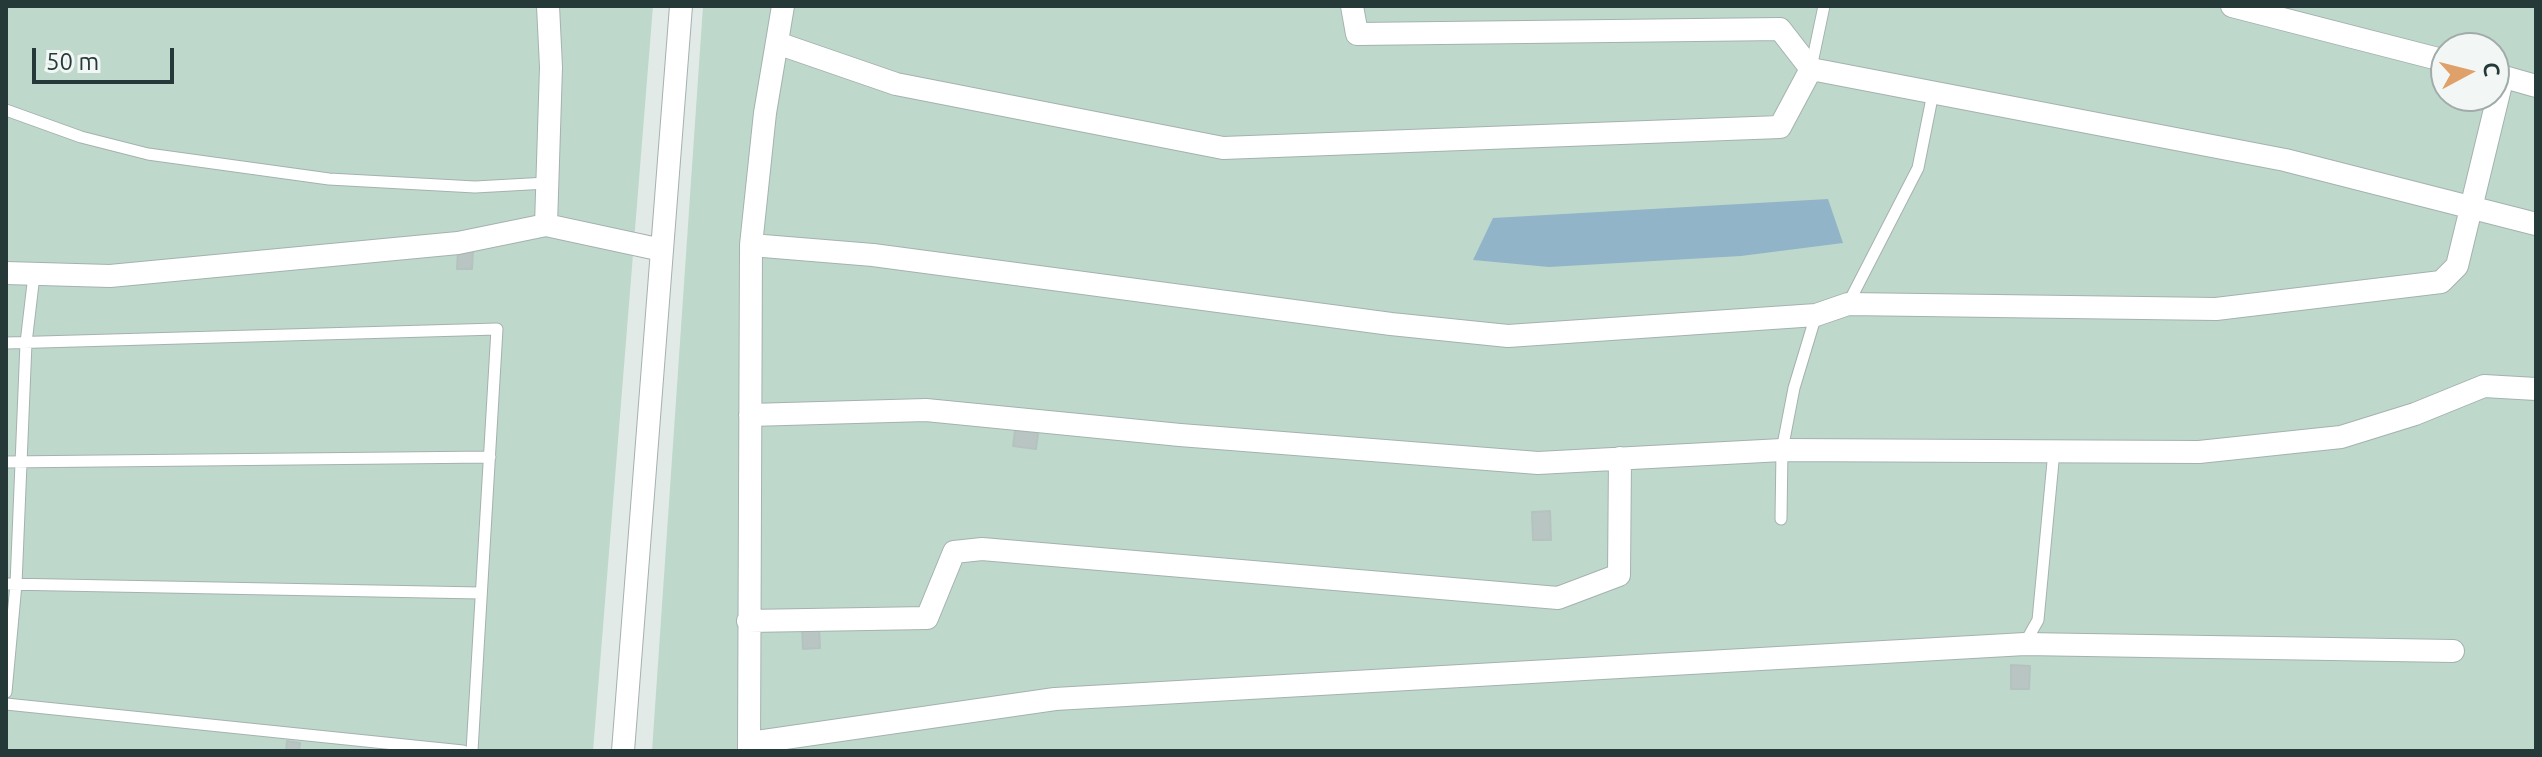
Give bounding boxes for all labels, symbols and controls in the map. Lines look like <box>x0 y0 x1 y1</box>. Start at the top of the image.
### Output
scale bar <box>36 32 178 82</box>
north arrow <box>2430 32 2510 112</box>
text: 50 m <box>46 48 99 75</box>
text: С <box>2479 61 2506 78</box>

